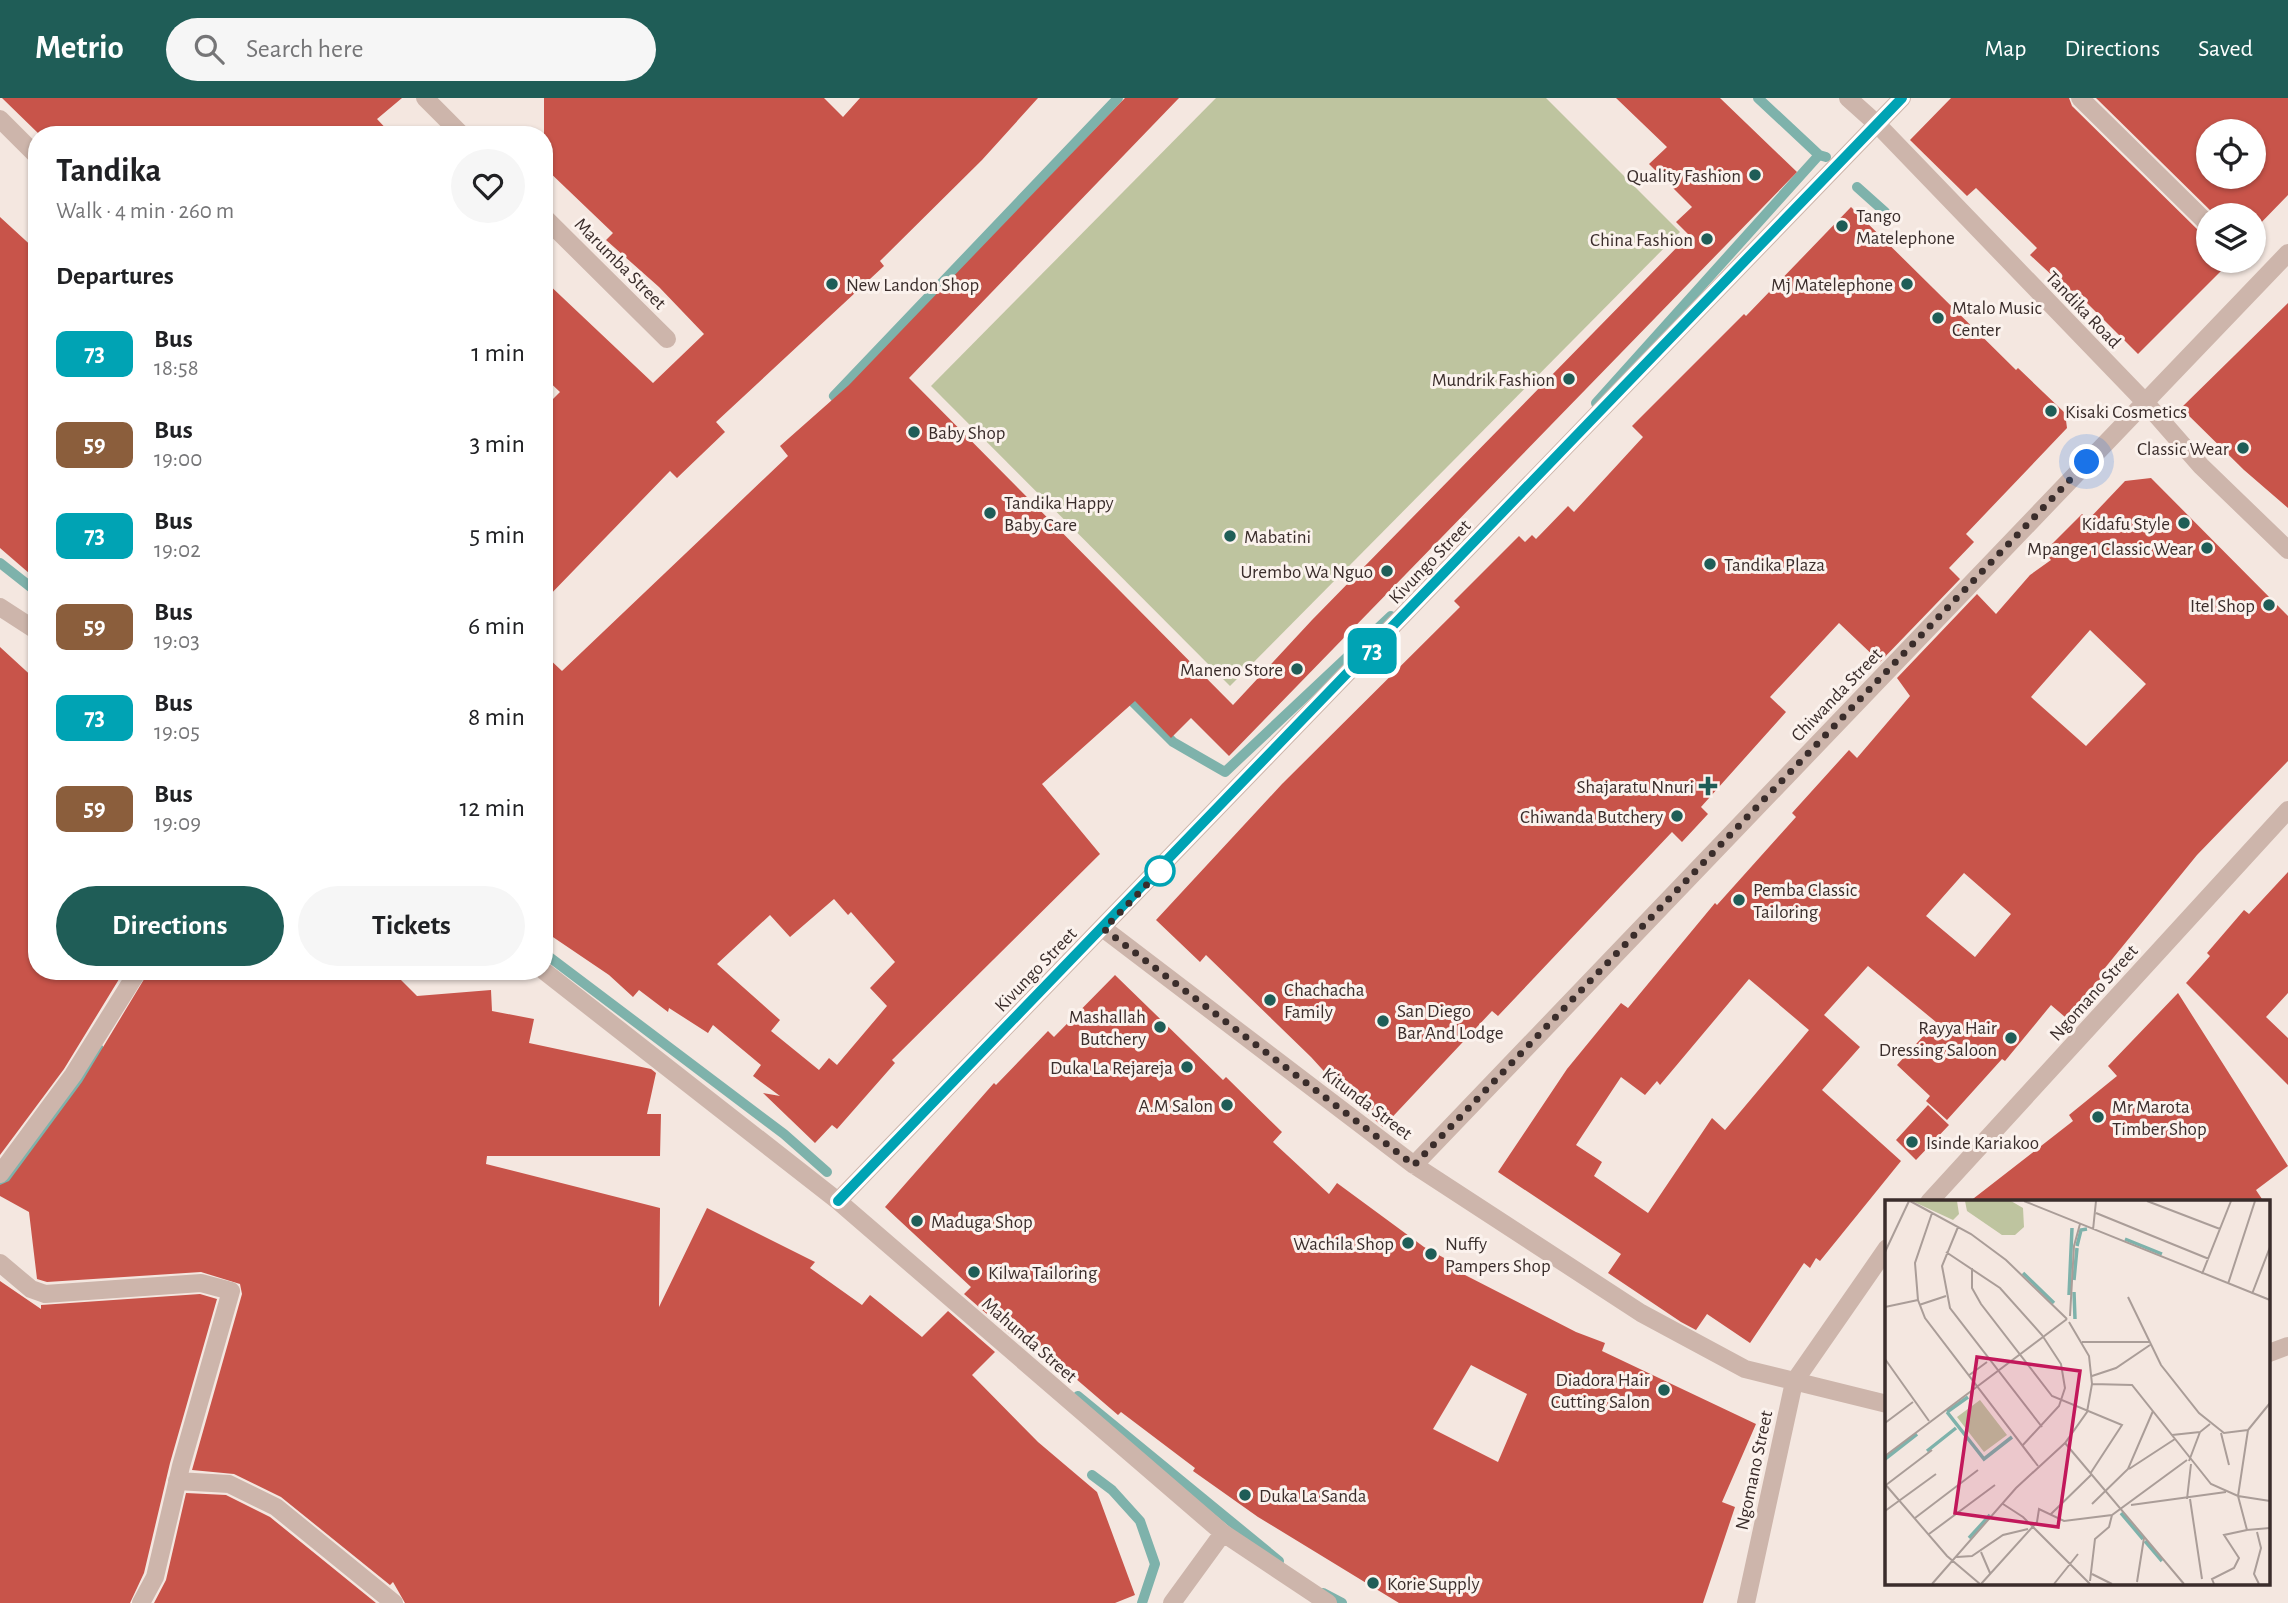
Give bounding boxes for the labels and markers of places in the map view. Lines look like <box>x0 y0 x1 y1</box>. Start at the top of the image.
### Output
place label: Quality Fashion <box>1627 167 1741 186</box>
marker: Quality Fashion <box>1747 167 1763 183</box>
place label: Tango Matelephone <box>1856 207 1955 248</box>
marker: Tango Matelephone <box>1834 218 1850 234</box>
place label: China Fashion <box>1590 231 1693 250</box>
marker: China Fashion <box>1699 231 1715 247</box>
marker: New Landon Shop <box>824 276 840 292</box>
place label: New Landon Shop <box>846 276 979 295</box>
place label: Mj Matelephone <box>1771 276 1893 295</box>
marker: Mj Matelephone <box>1899 276 1915 292</box>
place label: Mtalo Music Center <box>1952 299 2042 340</box>
marker: Mtalo Music Center <box>1930 310 1946 326</box>
place label: Mundrik Fashion <box>1432 371 1555 390</box>
marker: Mundrik Fashion <box>1561 371 1577 387</box>
marker: Kisaki Cosmetics <box>2043 403 2059 419</box>
place label: Kisaki Cosmetics <box>2065 403 2187 422</box>
marker: Baby Shop <box>906 424 922 440</box>
place label: Baby Shop <box>928 424 1005 443</box>
place label: Classic Wear <box>2137 440 2229 459</box>
marker: Classic Wear <box>2235 440 2251 456</box>
place label: Tandika Happy Baby Care <box>1004 494 1114 535</box>
marker: Tandika Happy Baby Care <box>982 505 998 521</box>
place label: Kidafu Style <box>2081 515 2170 534</box>
marker: Kidafu Style <box>2176 515 2192 531</box>
marker: Mabatini <box>1222 528 1238 544</box>
place label: Mabatini <box>1244 528 1311 547</box>
place label: Mpange 1 Classic Wear <box>2027 540 2193 559</box>
marker: Mpange 1 Classic Wear <box>2199 540 2215 556</box>
marker: Tandika Plaza <box>1702 556 1718 572</box>
place label: Tandika Plaza <box>1724 556 1825 575</box>
place label: Urembo Wa Nguo <box>1241 563 1373 582</box>
marker: Urembo Wa Nguo <box>1379 563 1395 579</box>
place label: Itel Shop <box>2190 597 2255 616</box>
marker: Itel Shop <box>2261 597 2277 613</box>
place label: Maneno Store <box>1180 661 1283 680</box>
marker: Maneno Store <box>1289 661 1305 677</box>
place label: Shajaratu Nnuri <box>1577 778 1694 797</box>
marker: Shajaratu Nnuri <box>1700 778 1716 794</box>
place label: Chiwanda Butchery <box>1520 808 1663 827</box>
marker: Chiwanda Butchery <box>1669 808 1685 824</box>
unlabelled marker <box>1145 856 1175 886</box>
place label: Pemba Classic Tailoring <box>1753 881 1857 922</box>
marker: Pemba Classic Tailoring <box>1731 892 1747 908</box>
place label: Chachacha Family <box>1284 981 1365 1022</box>
marker: Chachacha Family <box>1262 992 1278 1008</box>
place label: San Diego Bar And Lodge <box>1397 1002 1503 1043</box>
place label: Mashallah Butchery <box>1069 1008 1146 1049</box>
marker: San Diego Bar And Lodge <box>1375 1013 1391 1029</box>
marker: Mashallah Butchery <box>1152 1019 1168 1035</box>
place label: Rayya Hair Dressing Saloon <box>1879 1019 1997 1060</box>
marker: Rayya Hair Dressing Saloon <box>2003 1030 2019 1046</box>
place label: Duka La Rejareja <box>1050 1059 1173 1078</box>
marker: Duka La Rejareja <box>1179 1059 1195 1075</box>
place label: A.M Salon <box>1139 1097 1213 1116</box>
marker: A.M Salon <box>1219 1097 1235 1113</box>
place label: Mr Marota Timber Shop <box>2112 1098 2207 1139</box>
marker: Mr Marota Timber Shop <box>2090 1109 2106 1125</box>
marker: Isinde Kariakoo <box>1904 1134 1920 1150</box>
place label: Isinde Kariakoo <box>1926 1134 2039 1153</box>
marker: Maduga Shop <box>909 1213 925 1229</box>
place label: Maduga Shop <box>931 1213 1033 1232</box>
place label: Wachila Shop <box>1293 1235 1394 1254</box>
marker: Wachila Shop <box>1400 1235 1416 1251</box>
place label: Nuffy Pampers Shop <box>1445 1235 1551 1276</box>
marker: Nuffy Pampers Shop <box>1423 1246 1439 1262</box>
marker: Kilwa Tailoring <box>966 1264 982 1280</box>
place label: Kilwa Tailoring <box>988 1264 1098 1283</box>
place label: Diadora Hair Cutting Salon <box>1551 1371 1650 1412</box>
marker: Diadora Hair Cutting Salon <box>1656 1382 1672 1398</box>
marker: Duka La Sanda <box>1237 1487 1253 1503</box>
place label: Duka La Sanda <box>1259 1487 1367 1506</box>
marker: Korie Supply <box>1365 1575 1381 1591</box>
place label: Korie Supply <box>1387 1575 1480 1594</box>

